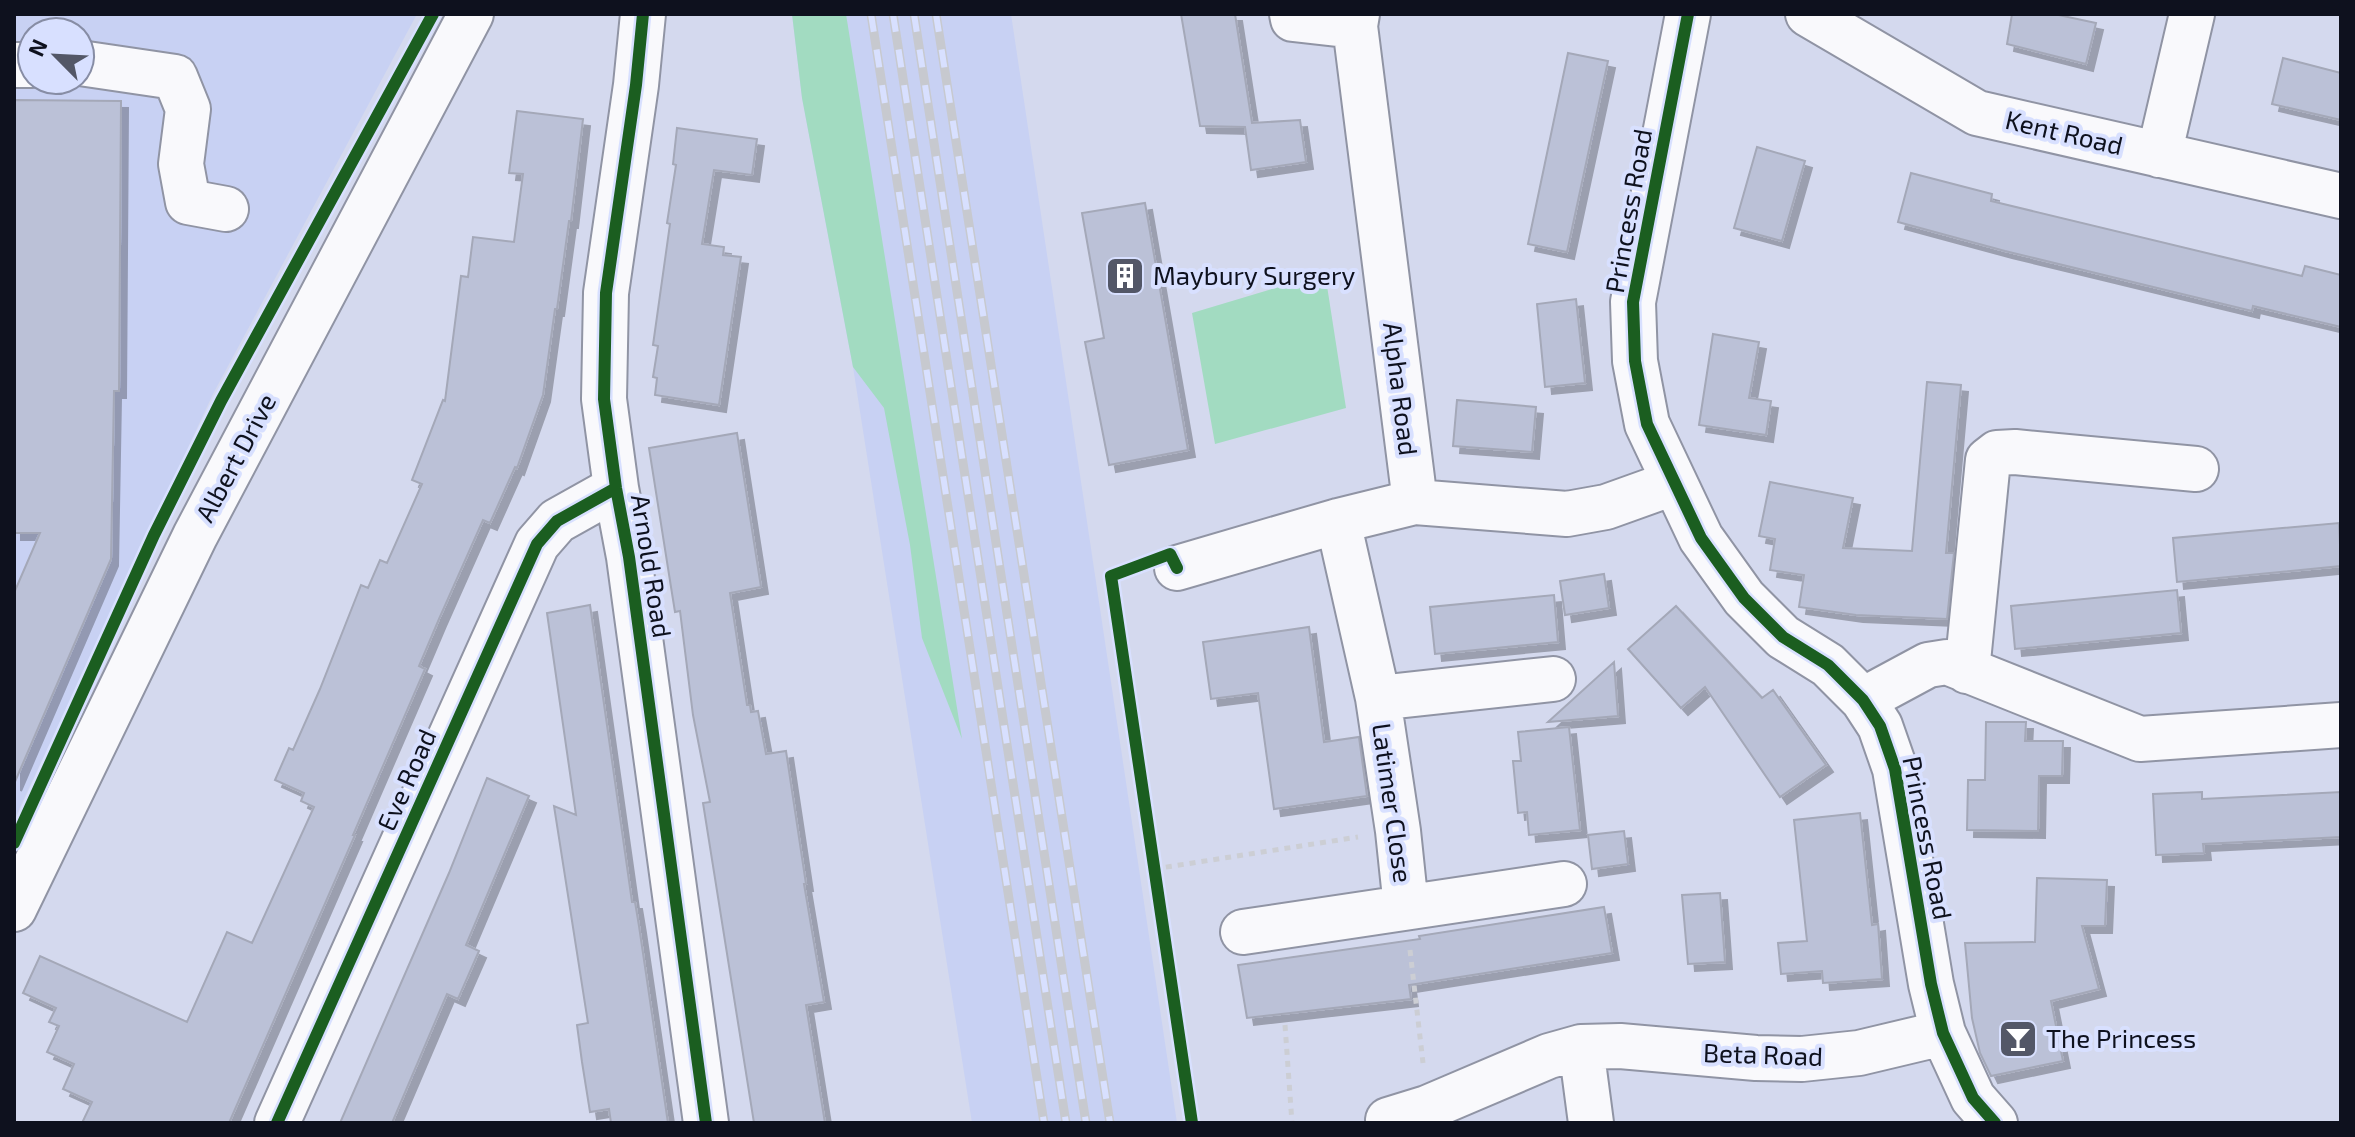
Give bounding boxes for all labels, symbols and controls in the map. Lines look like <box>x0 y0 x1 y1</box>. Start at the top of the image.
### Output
north arrow <box>16 16 96 96</box>
text: N <box>22 35 52 60</box>
street label: Kent Road <box>2003 103 2126 160</box>
street label: Princess Road <box>1598 126 1657 295</box>
building icon: Maybury Surgery <box>1104 255 1146 297</box>
place label: Maybury Surgery <box>1153 259 1355 290</box>
street label: Alpha Road <box>1378 320 1425 457</box>
street label: Albert Drive <box>188 388 281 527</box>
street label: Arnold Road <box>626 492 679 640</box>
street label: Latimer Close <box>1367 721 1420 885</box>
street label: Eve Road <box>370 724 442 835</box>
street label: Princess Road <box>1897 753 1960 922</box>
bar icon: The Princess <box>1997 1018 2039 1060</box>
place label: The Princess <box>2046 1022 2196 1053</box>
street label: Beta Road <box>1703 1036 1824 1071</box>

